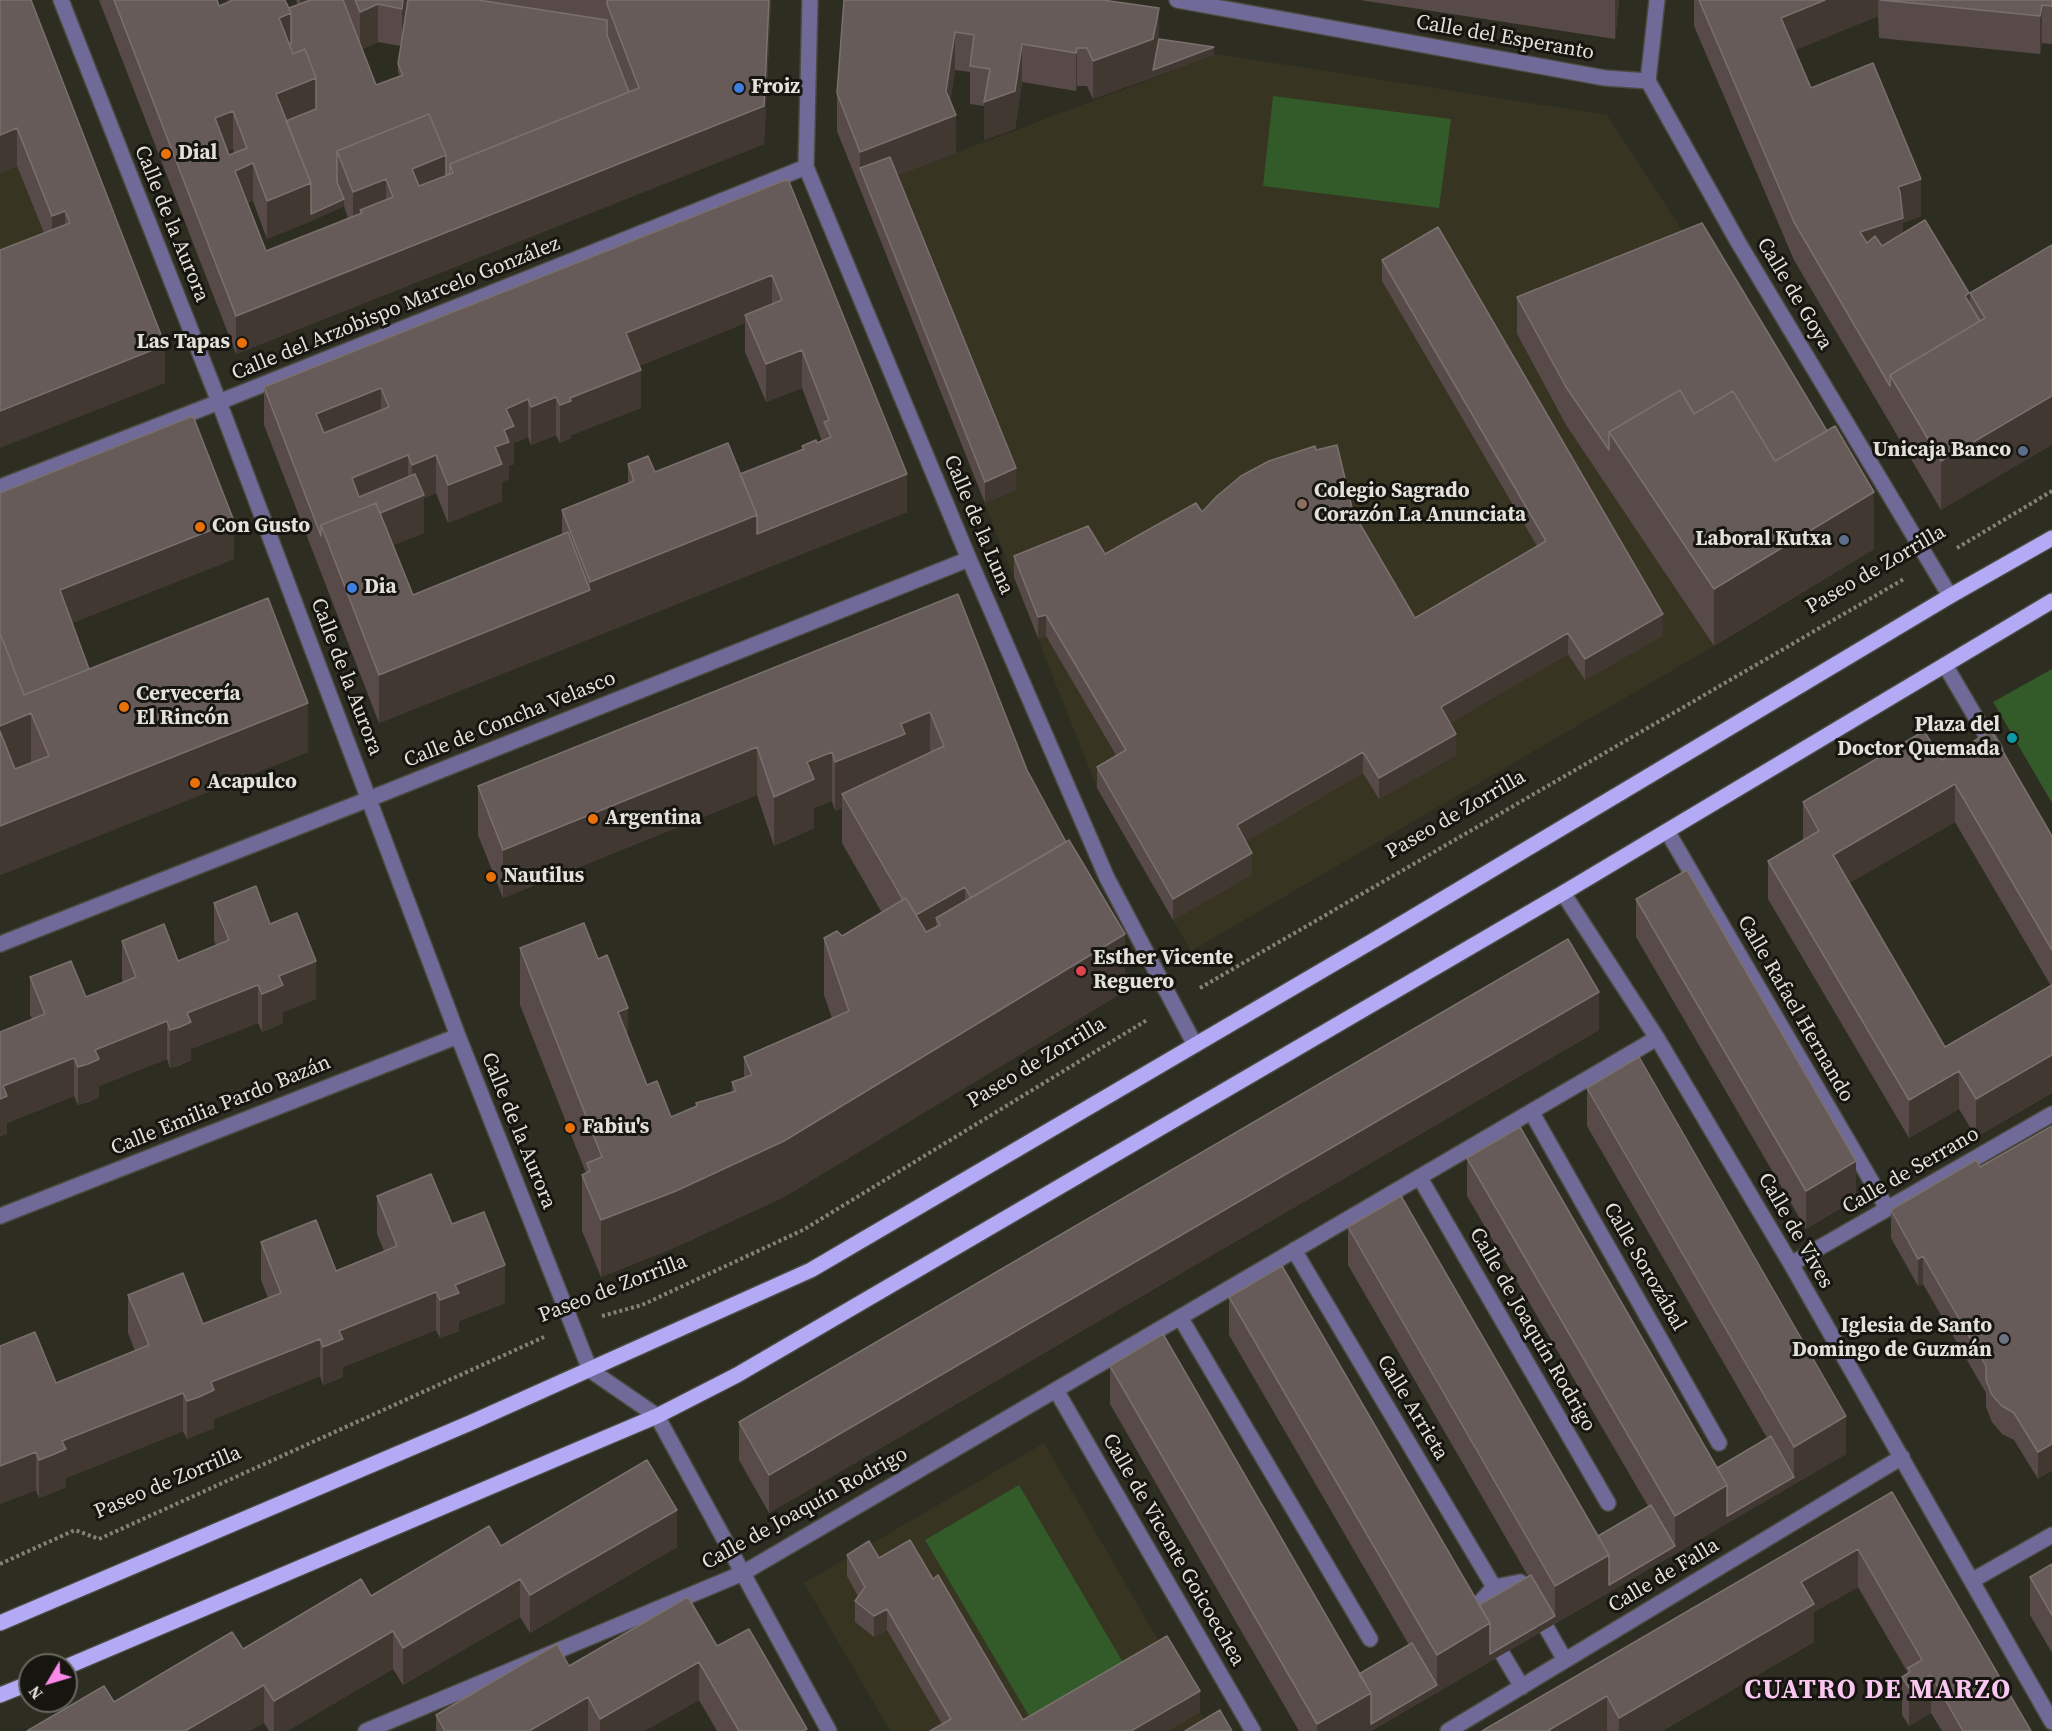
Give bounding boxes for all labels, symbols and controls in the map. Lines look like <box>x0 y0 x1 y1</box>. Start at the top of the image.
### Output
street label: Calle del Esperanto <box>1414 10 1596 66</box>
place label: Froiz <box>751 75 800 101</box>
marker: Froiz <box>732 81 746 95</box>
place label: Dial <box>178 141 217 167</box>
street label: Calle de la Aurora <box>128 142 214 306</box>
marker: Dial <box>159 147 173 161</box>
street label: Calle del Arzobispo Marcelo González <box>228 231 564 387</box>
street label: Calle de Goya <box>1751 233 1837 355</box>
place label: Las Tapas <box>136 330 230 356</box>
marker: Las Tapas <box>235 336 249 350</box>
place label: Unicaja Banco <box>1873 438 2011 464</box>
marker: Unicaja Banco <box>2016 444 2030 458</box>
street label: Calle de la Luna <box>937 452 1019 598</box>
place label: Colegio Sagrado Corazón La Anunciata <box>1314 479 1526 529</box>
marker: Colegio Sagrado Corazón La Anunciata <box>1295 497 1309 511</box>
place label: Con Gusto <box>212 514 310 540</box>
marker: Con Gusto <box>193 520 207 534</box>
street label: Paseo de Zorrilla <box>1802 520 1950 620</box>
place label: Laboral Kutxa <box>1695 527 1832 553</box>
marker: Laboral Kutxa <box>1837 533 1851 547</box>
place label: Dia <box>364 575 397 601</box>
marker: Dia <box>345 581 359 595</box>
street label: Calle de la Aurora <box>304 595 388 759</box>
street label: Calle de Concha Velasco <box>400 666 620 774</box>
place label: Cervecería El Rincón <box>136 682 241 732</box>
marker: Cervecería El Rincón <box>117 700 131 714</box>
place label: Plaza del Doctor Quemada <box>1837 713 2000 763</box>
marker: Plaza del Doctor Quemada <box>2005 731 2019 745</box>
street label: Paseo de Zorrilla <box>1382 765 1530 865</box>
place label: Acapulco <box>207 770 297 796</box>
marker: Acapulco <box>188 776 202 790</box>
place label: Argentina <box>605 806 701 832</box>
marker: Argentina <box>586 812 600 826</box>
place label: Nautilus <box>503 864 584 890</box>
marker: Nautilus <box>484 870 498 884</box>
street label: Calle Rafael Hernando <box>1731 911 1859 1107</box>
place label: Esther Vicente Reguero <box>1093 946 1233 996</box>
marker: Esther Vicente Reguero <box>1074 964 1088 978</box>
street label: Paseo de Zorrilla <box>963 1012 1111 1114</box>
street label: Calle de la Aurora <box>475 1049 561 1213</box>
street label: Calle Emilia Pardo Bazán <box>107 1050 335 1162</box>
place label: Fabiu's <box>582 1115 649 1141</box>
marker: Fabiu's <box>563 1121 577 1135</box>
street label: Calle de Serrano <box>1838 1122 1984 1220</box>
street label: Calle de Vives <box>1752 1169 1838 1293</box>
street label: Calle Sorozábal <box>1597 1198 1691 1336</box>
street label: Calle de Joaquín Rodrigo <box>1463 1224 1601 1436</box>
street label: Paseo de Zorrilla <box>535 1249 691 1329</box>
place label: Iglesia de Santo Domingo de Guzmán <box>1792 1314 1992 1364</box>
marker: Iglesia de Santo Domingo de Guzmán <box>1997 1332 2011 1346</box>
street label: Calle Arrieta <box>1371 1351 1453 1465</box>
street label: Calle de Vicente Goicoechea <box>1096 1429 1250 1671</box>
street label: Paseo de Zorrilla <box>91 1441 245 1525</box>
street label: Calle de Joaquín Rodrigo <box>698 1442 912 1576</box>
street label: Calle de Falla <box>1604 1533 1724 1619</box>
north arrow <box>18 1653 78 1713</box>
district label: CUATRO DE MARZO <box>1744 1675 2012 1707</box>
text: N <box>23 1681 48 1704</box>

